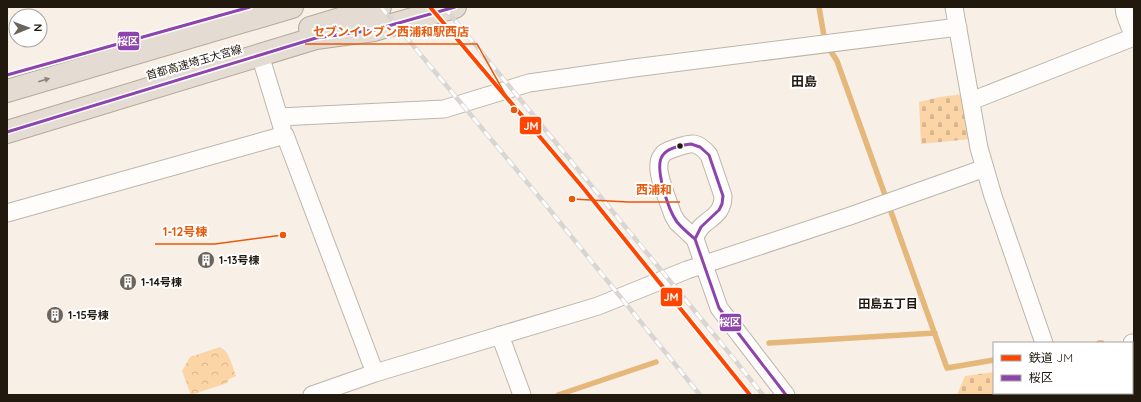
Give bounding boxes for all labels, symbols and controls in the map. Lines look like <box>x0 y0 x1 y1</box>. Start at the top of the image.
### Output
north arrow <box>8 8 48 48</box>
callout: セブンイレブン西浦和駅西店 <box>305 20 477 44</box>
text: N <box>31 24 45 32</box>
text: セブンイレブン西浦和駅西店 <box>313 24 469 39</box>
line badge: 桜区 <box>117 31 140 51</box>
text: 桜区 <box>117 34 139 48</box>
street label: 首都高速埼玉大宮線 <box>144 42 244 82</box>
district label: 田島 <box>791 73 817 89</box>
one-way arrow <box>39 77 51 83</box>
line badge: JM <box>519 116 542 135</box>
text: JM <box>523 119 539 133</box>
unlabelled marker <box>675 141 685 151</box>
callout: 西浦和 <box>628 178 680 202</box>
text: 西浦和 <box>636 182 672 197</box>
callout: 1-12号棟 <box>155 220 215 244</box>
text: 1-12号棟 <box>163 224 207 239</box>
building icon: 1-13号棟 <box>196 250 216 270</box>
place label: 1-13号棟 <box>219 253 259 267</box>
building icon: 1-14号棟 <box>118 272 138 292</box>
place label: 1-14号棟 <box>141 275 182 289</box>
line badge: JM <box>660 287 683 307</box>
text: JM <box>663 290 679 304</box>
district label: 田島五丁目 <box>858 296 918 311</box>
building icon: 1-15号棟 <box>45 305 65 325</box>
place label: 1-15号棟 <box>68 308 109 322</box>
line badge: 桜区 <box>719 313 742 332</box>
text: 桜区 <box>719 315 741 329</box>
legend <box>993 342 1133 394</box>
text: 鉄道 JM <box>1029 350 1073 365</box>
text: 桜区 <box>1029 370 1053 385</box>

